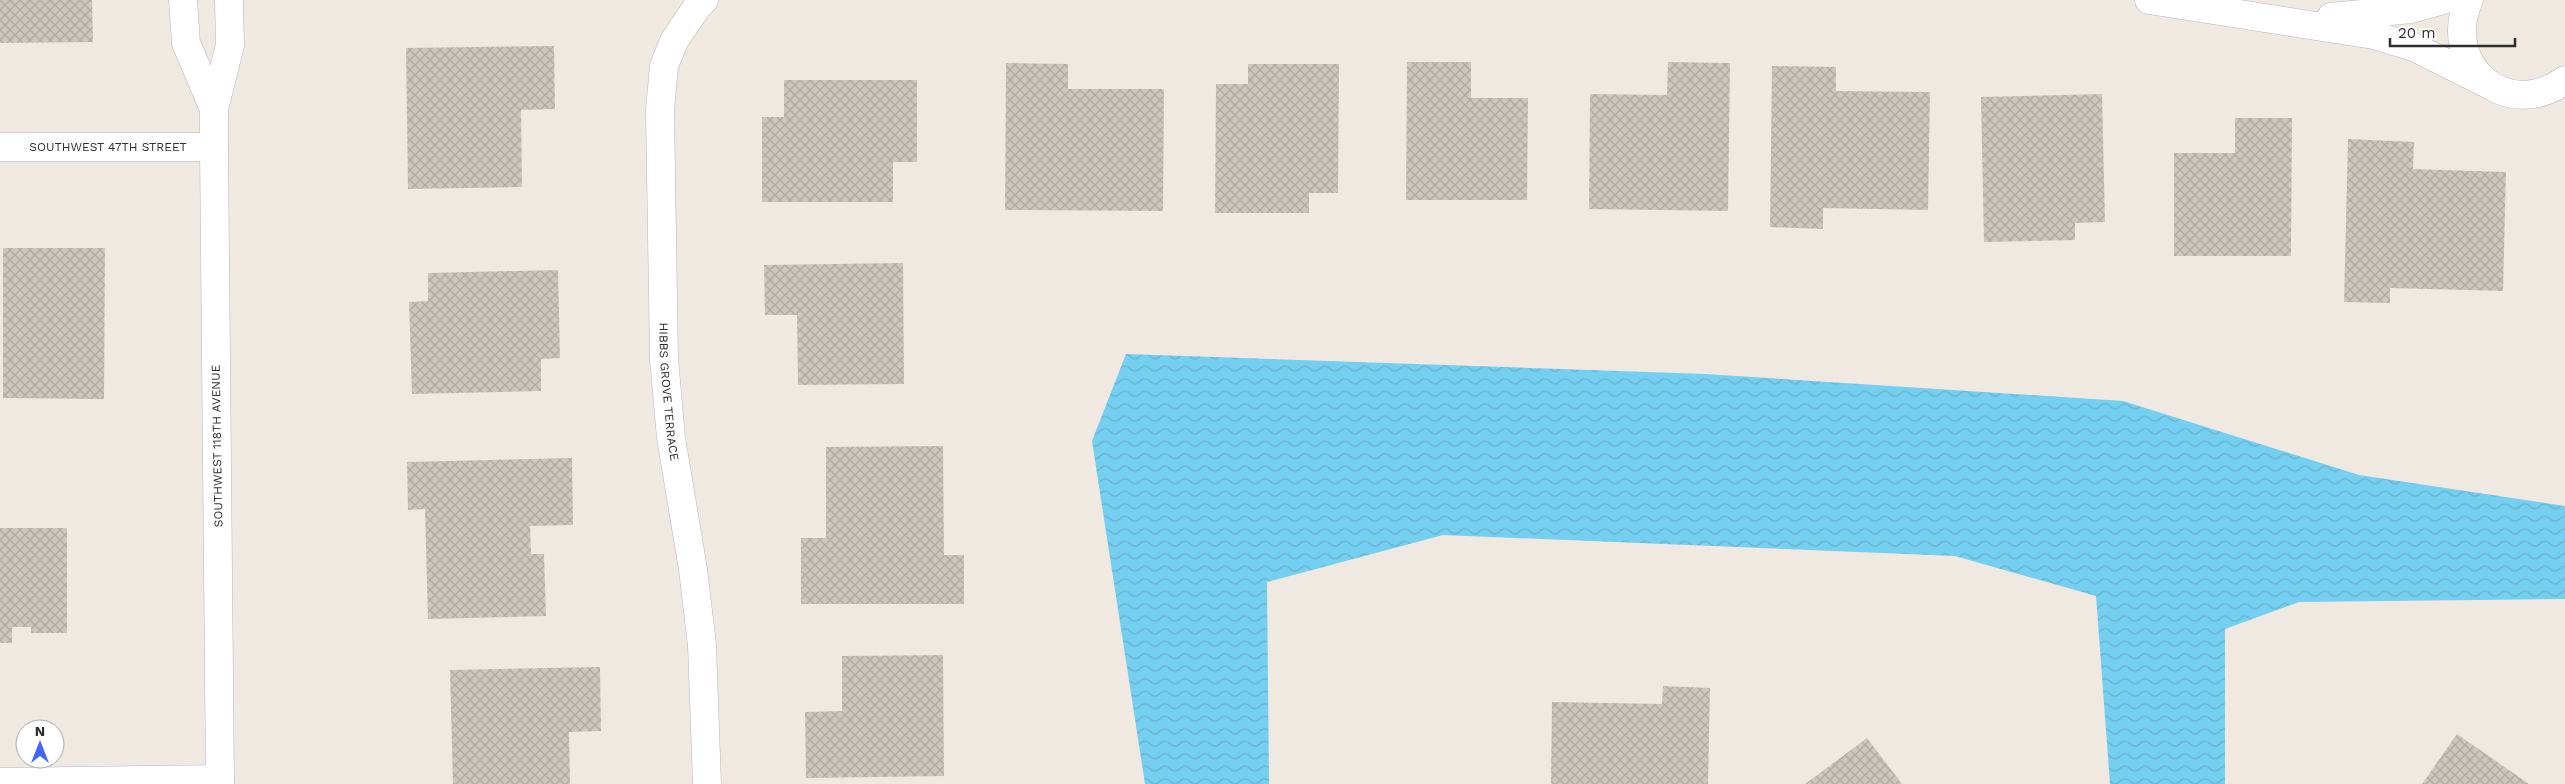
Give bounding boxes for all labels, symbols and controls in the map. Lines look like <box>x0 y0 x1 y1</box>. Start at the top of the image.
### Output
scale bar <box>2390 15 2515 47</box>
text: 20 m <box>2398 24 2436 42</box>
street label: SOUTHWEST 47TH STREET <box>29 140 187 154</box>
street label: HIBBS GROVE TERRACE <box>656 322 682 462</box>
street label: SOUTHWEST 118TH AVENUE <box>209 364 225 527</box>
north arrow <box>15 719 65 769</box>
text: N <box>35 723 45 739</box>

